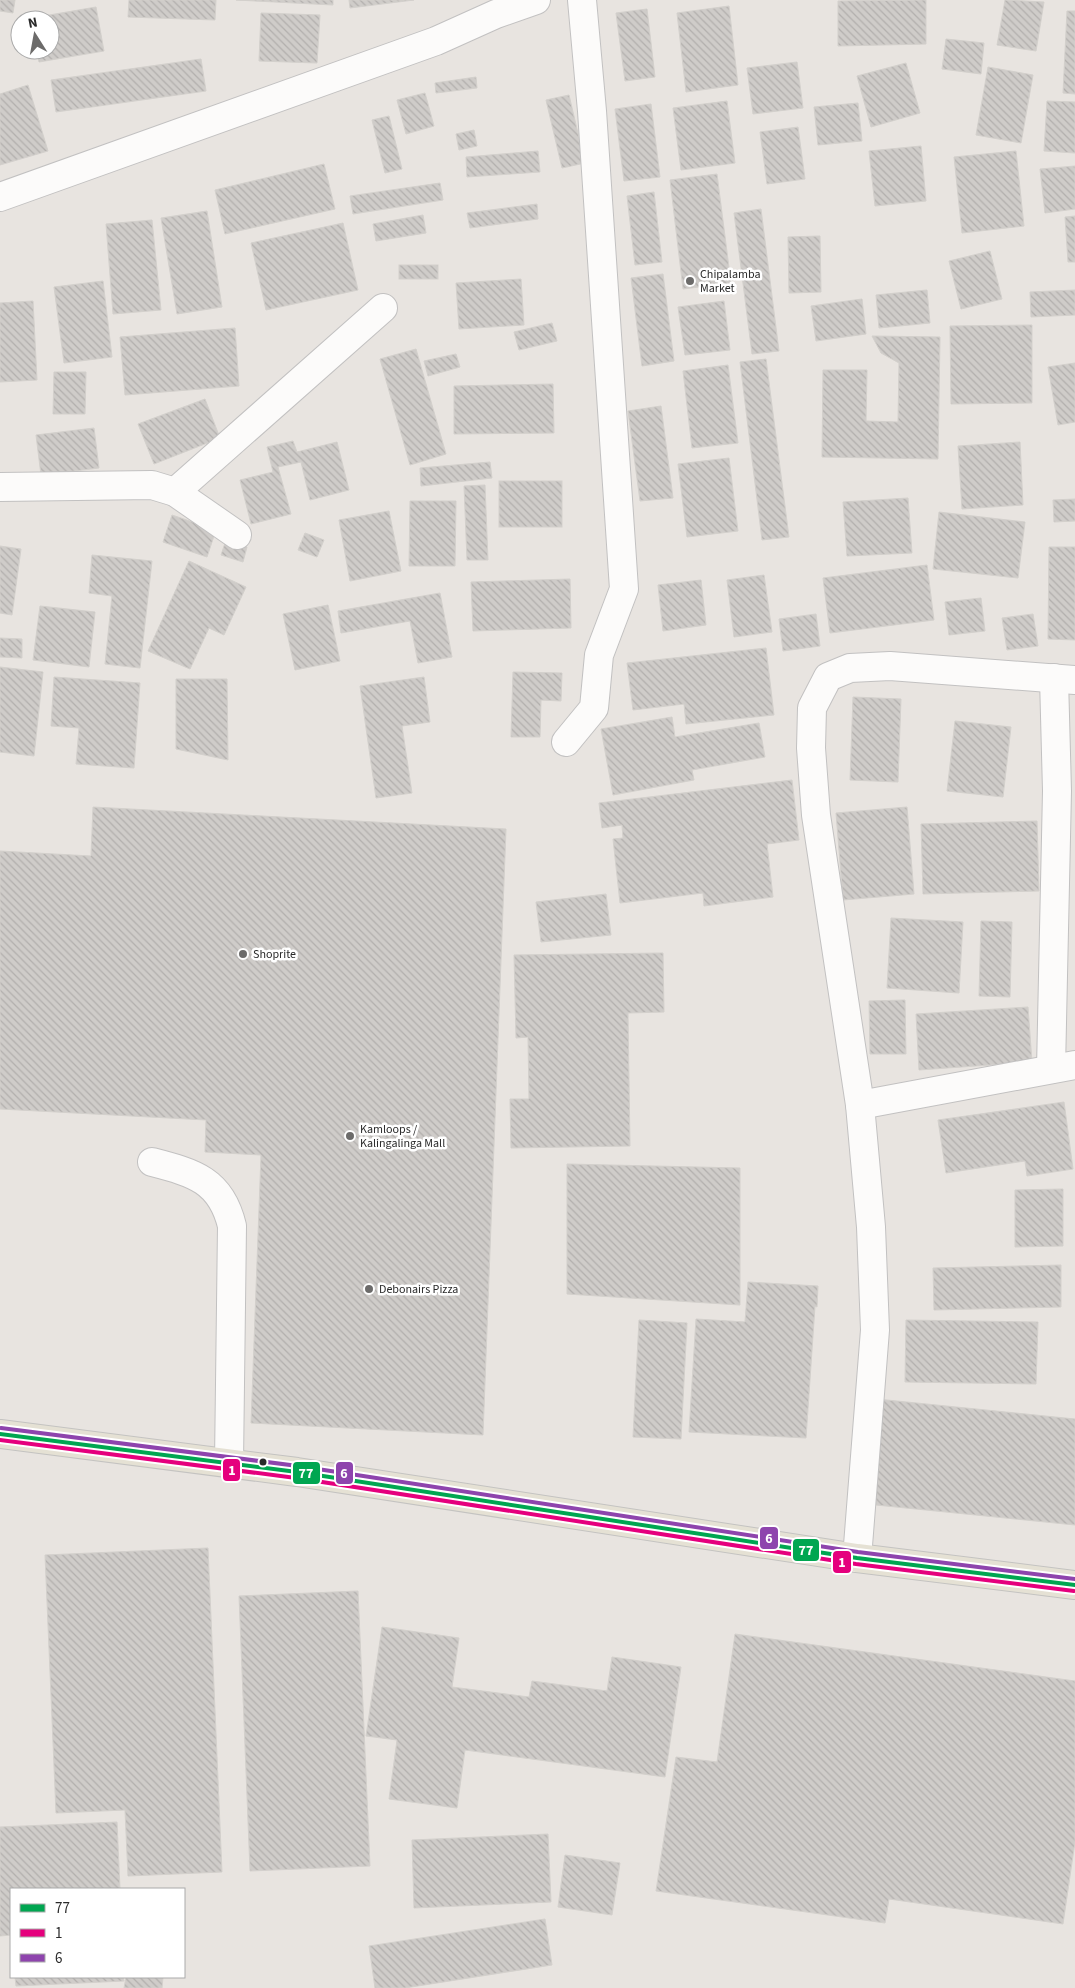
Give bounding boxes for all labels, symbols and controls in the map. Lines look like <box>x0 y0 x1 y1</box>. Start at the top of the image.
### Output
north arrow <box>10 10 60 60</box>
text: N <box>26 13 39 34</box>
place label: Chipalamba Market <box>700 266 760 297</box>
marker: Chipalamba Market <box>684 275 696 287</box>
place label: Shoprite <box>253 946 296 963</box>
marker: Shoprite <box>237 948 249 960</box>
place label: Kamloops / Kalingalinga Mall <box>360 1121 445 1152</box>
marker: Kamloops / Kalingalinga Mall <box>344 1130 356 1142</box>
place label: Debonairs Pizza <box>379 1281 458 1298</box>
marker: Debonairs Pizza <box>363 1283 375 1295</box>
unlabelled marker <box>258 1457 268 1467</box>
line badge: 1 <box>222 1458 241 1482</box>
text: 1 <box>228 1461 236 1481</box>
line badge: 77 <box>292 1461 321 1485</box>
line badge: 6 <box>335 1461 354 1485</box>
text: 77 <box>299 1464 313 1484</box>
text: 6 <box>340 1464 348 1484</box>
line badge: 6 <box>759 1526 779 1550</box>
text: 6 <box>765 1529 773 1549</box>
line badge: 77 <box>792 1538 820 1562</box>
text: 77 <box>799 1541 813 1561</box>
line badge: 1 <box>832 1550 852 1574</box>
text: 1 <box>838 1553 846 1573</box>
legend <box>10 1888 185 1978</box>
text: 77 <box>55 1898 70 1919</box>
text: 1 <box>55 1923 62 1944</box>
text: 6 <box>55 1948 62 1969</box>

